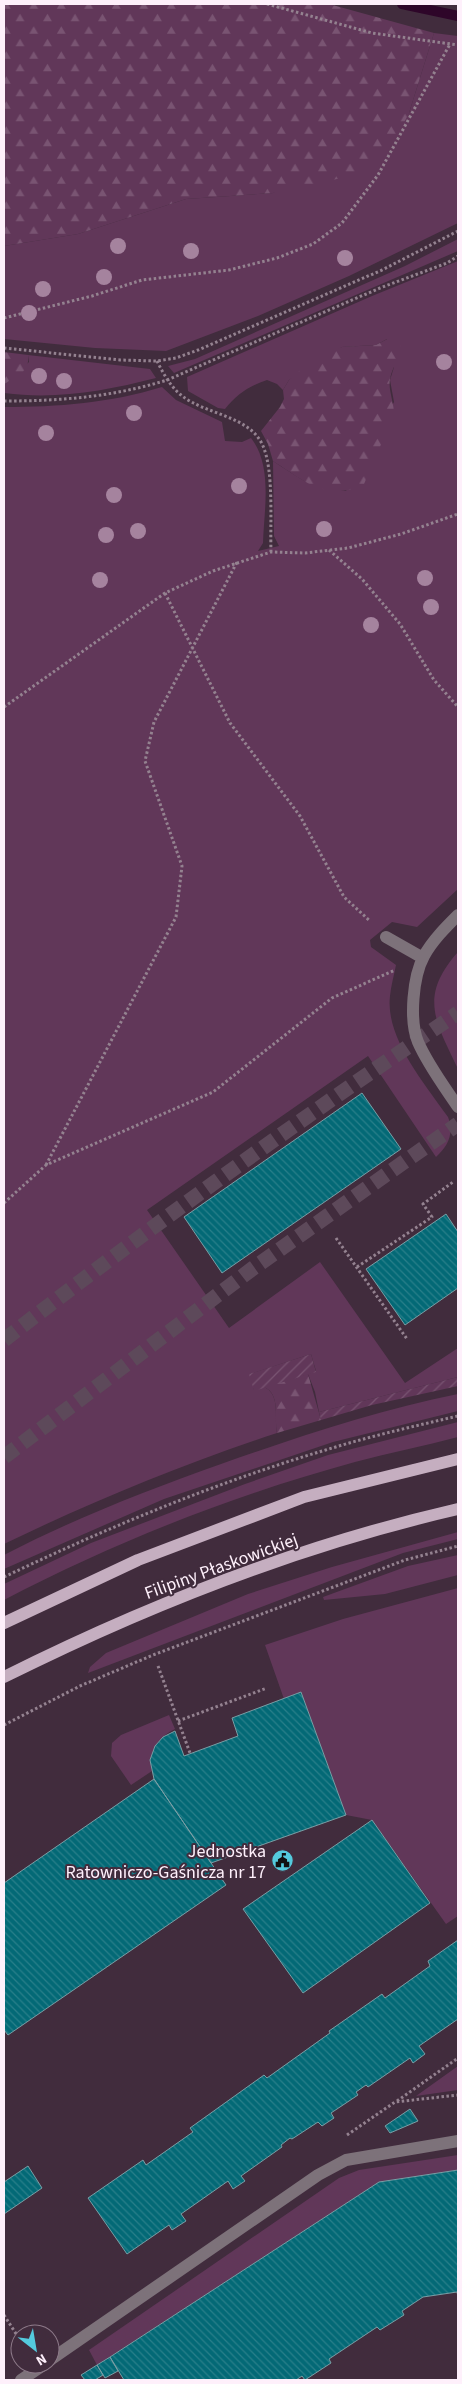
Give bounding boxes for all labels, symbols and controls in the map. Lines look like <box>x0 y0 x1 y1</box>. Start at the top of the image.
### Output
street label: Filipiny Płaskowickiej <box>141 1527 301 1606</box>
place label: Jednostka Ratowniczo-Gaśnicza nr 17 <box>65 1839 266 1885</box>
public building icon: Jednostka Ratowniczo-Gaśnicza nr 17 <box>270 1849 294 1873</box>
north arrow <box>10 2324 60 2374</box>
text: N <box>32 2348 50 2370</box>

